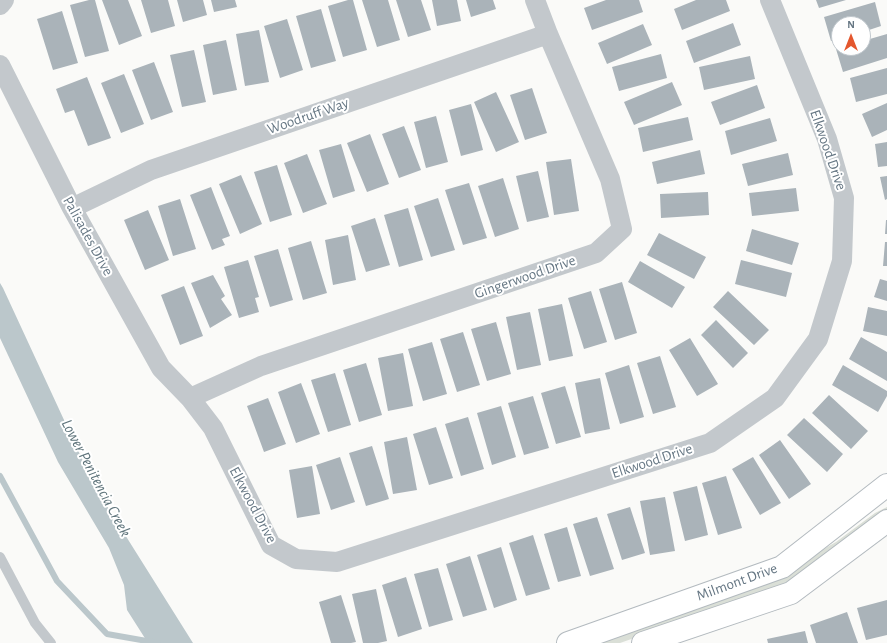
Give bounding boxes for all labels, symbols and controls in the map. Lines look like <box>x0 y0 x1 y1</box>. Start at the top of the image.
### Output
north arrow <box>831 16 871 56</box>
text: N <box>847 19 855 30</box>
street label: Woodruff Way <box>265 94 351 138</box>
street label: Elkwood Drive <box>806 107 850 193</box>
street label: Palisades Drive <box>59 193 117 279</box>
street label: Gingerwood Drive <box>472 251 578 303</box>
water label: Lower Penitencia Creek <box>57 416 135 540</box>
street label: Elkwood Drive <box>609 439 695 483</box>
street label: Elkwood Drive <box>225 464 281 546</box>
street label: Milmont Drive <box>694 559 780 605</box>

